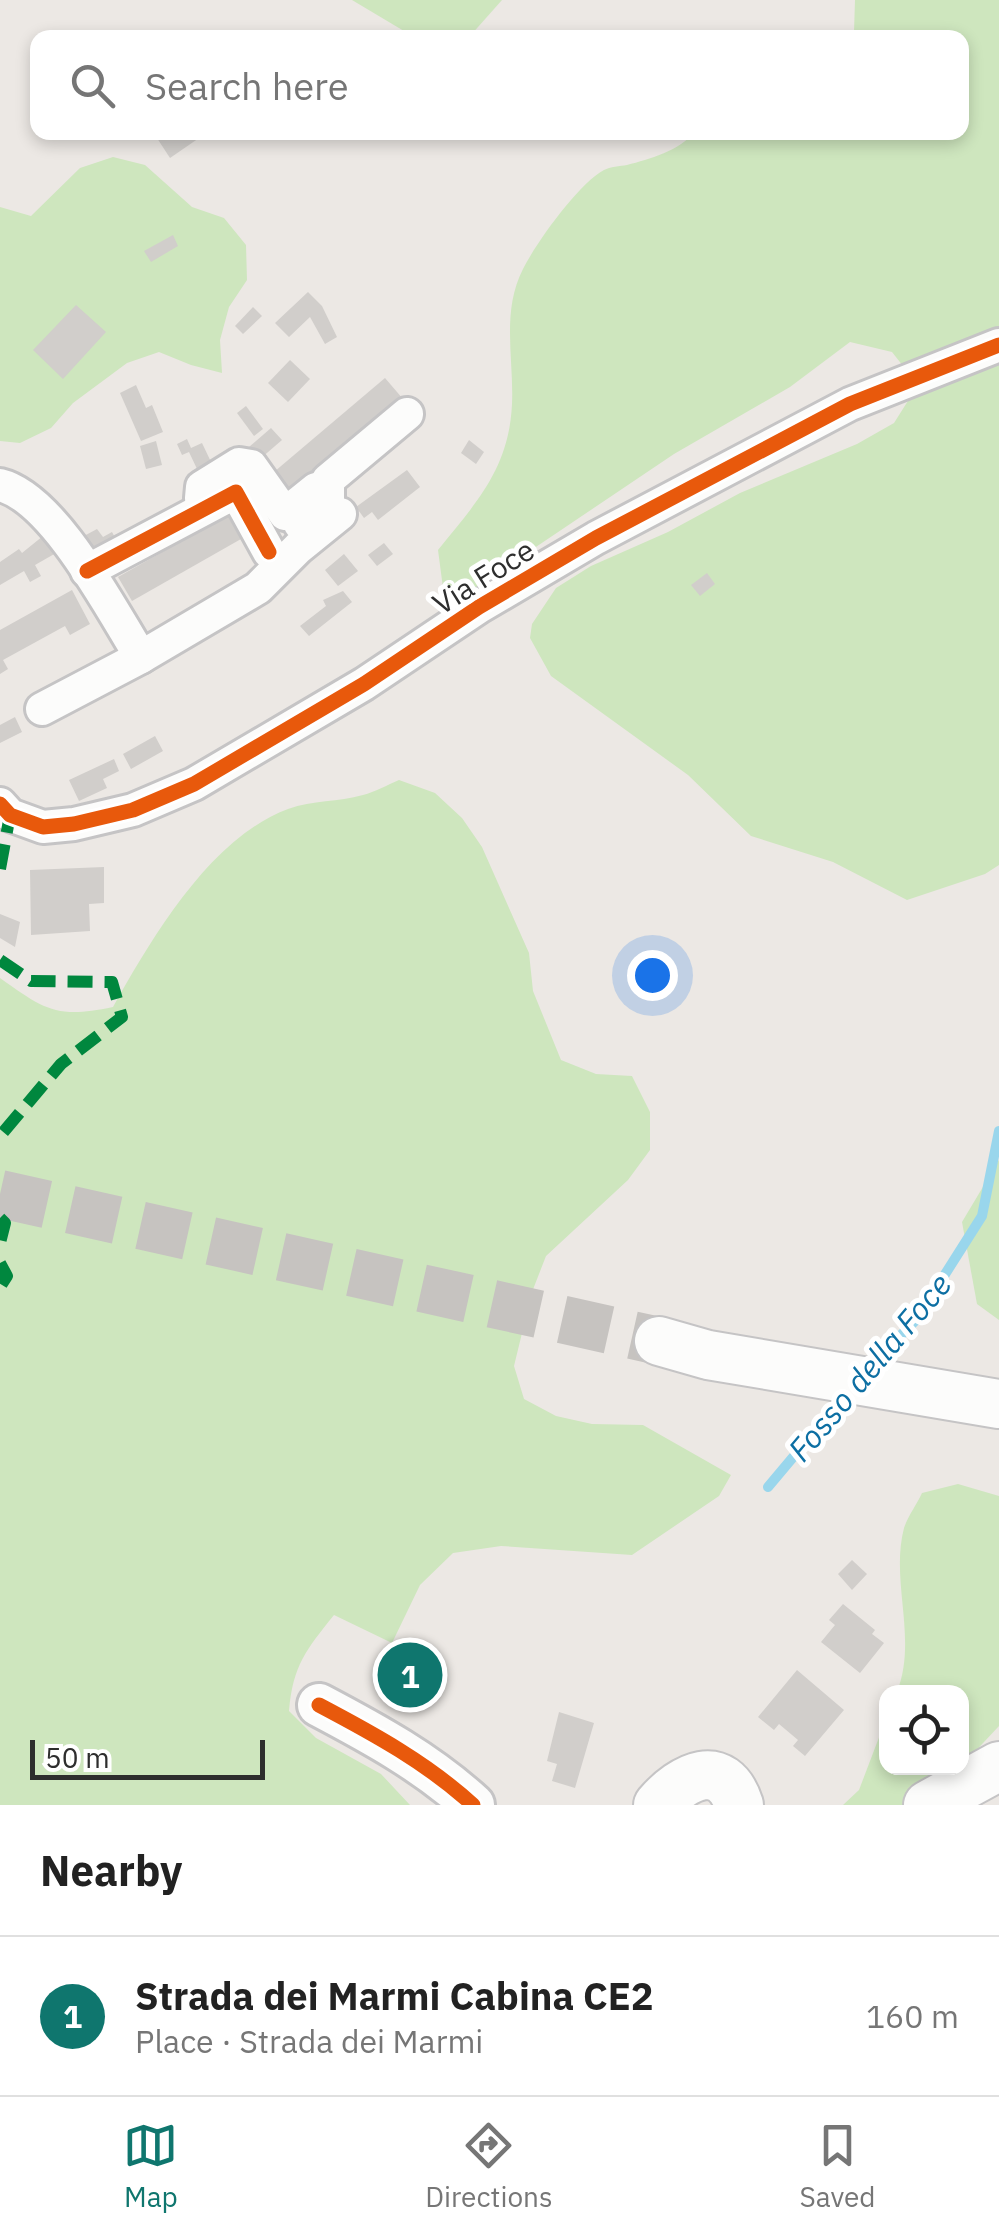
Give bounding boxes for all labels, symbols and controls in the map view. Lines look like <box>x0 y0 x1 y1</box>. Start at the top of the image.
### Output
search box <box>30 30 969 140</box>
icon: search <box>65 58 120 113</box>
text: Search here <box>145 61 349 110</box>
street label: Via Foce <box>425 530 541 622</box>
your location <box>627 950 678 1001</box>
water label: Fosso della Foce <box>778 1264 960 1470</box>
pin: 1 <box>378 1638 442 1712</box>
map controls <box>879 1685 969 1775</box>
button: locate <box>879 1685 969 1775</box>
scale bar <box>30 1735 265 1780</box>
text: 50 m <box>45 1739 110 1776</box>
text: Nearby <box>40 1843 182 1898</box>
text: Strada dei Marmi Cabina CE2 <box>135 1971 654 2020</box>
text: 1 <box>63 1995 82 2037</box>
text: 160 m <box>866 1995 959 2037</box>
text: Place · Strada dei Marmi <box>135 2020 483 2062</box>
tab: Map <box>123 2118 178 2215</box>
tab: Directions <box>425 2118 553 2215</box>
tab: Saved <box>799 2118 876 2215</box>

